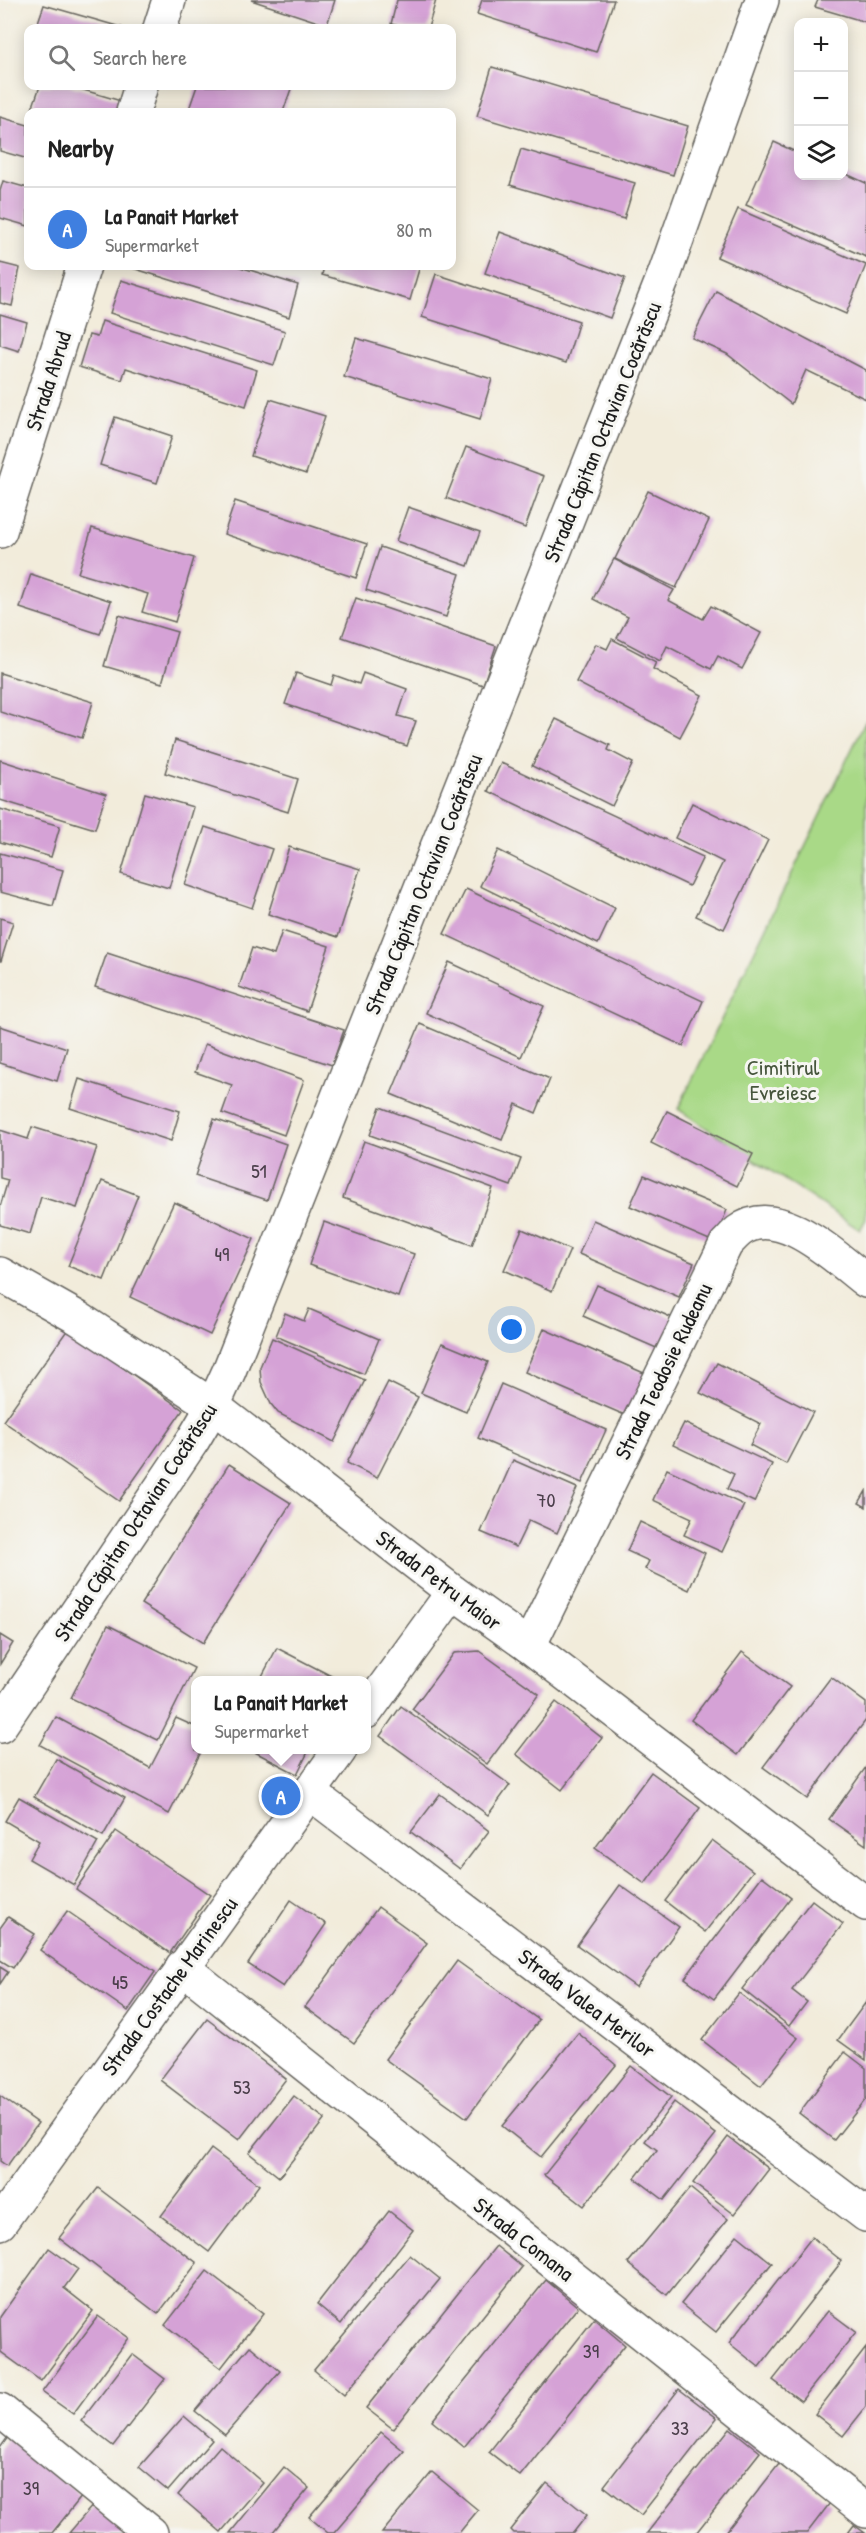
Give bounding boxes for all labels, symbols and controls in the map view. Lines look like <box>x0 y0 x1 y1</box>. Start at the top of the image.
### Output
map controls <box>794 18 848 180</box>
button: + <box>794 18 848 72</box>
search box <box>24 24 456 90</box>
icon: search <box>45 41 78 74</box>
text: Search here <box>93 42 187 72</box>
button: − <box>794 72 848 126</box>
button: layers <box>794 126 848 180</box>
text: Nearby <box>48 130 114 165</box>
text: La Panait Market <box>105 201 238 231</box>
text: A <box>63 216 72 243</box>
text: 80 m <box>396 216 432 243</box>
text: Supermarket <box>105 231 199 258</box>
street label: Strada Căpitan Octavian Cocărăscu <box>536 297 668 567</box>
street label: Strada Abrud <box>18 327 78 434</box>
street label: Strada Căpitan Octavian Cocărăscu <box>357 749 489 1019</box>
park label: Cimitirul Evreiesc <box>747 1052 819 1107</box>
house number: 51 <box>251 1157 267 1184</box>
house number: 49 <box>215 1240 229 1267</box>
street label: Strada Teodosie Rudeanu <box>607 1277 719 1464</box>
your location <box>497 1315 526 1344</box>
street label: Strada Căpitan Octavian Cocărăscu <box>47 1397 224 1647</box>
house number: 70 <box>537 1486 555 1513</box>
street label: Strada Petru Maior <box>370 1523 508 1638</box>
popup <box>191 1676 371 1754</box>
text: La Panait Market <box>215 1687 347 1717</box>
text: Supermarket <box>215 1717 308 1744</box>
pin: A <box>262 1774 300 1818</box>
street label: Strada Costache Marinescu <box>94 1891 244 2081</box>
street label: Strada Valea Merilor <box>512 1941 662 2065</box>
house number: 45 <box>112 1968 129 1995</box>
house number: 53 <box>233 2073 251 2100</box>
street label: Strada Comana <box>467 2190 581 2288</box>
house number: 39 <box>583 2337 599 2364</box>
house number: 33 <box>671 2414 689 2441</box>
house number: 39 <box>23 2474 39 2501</box>

